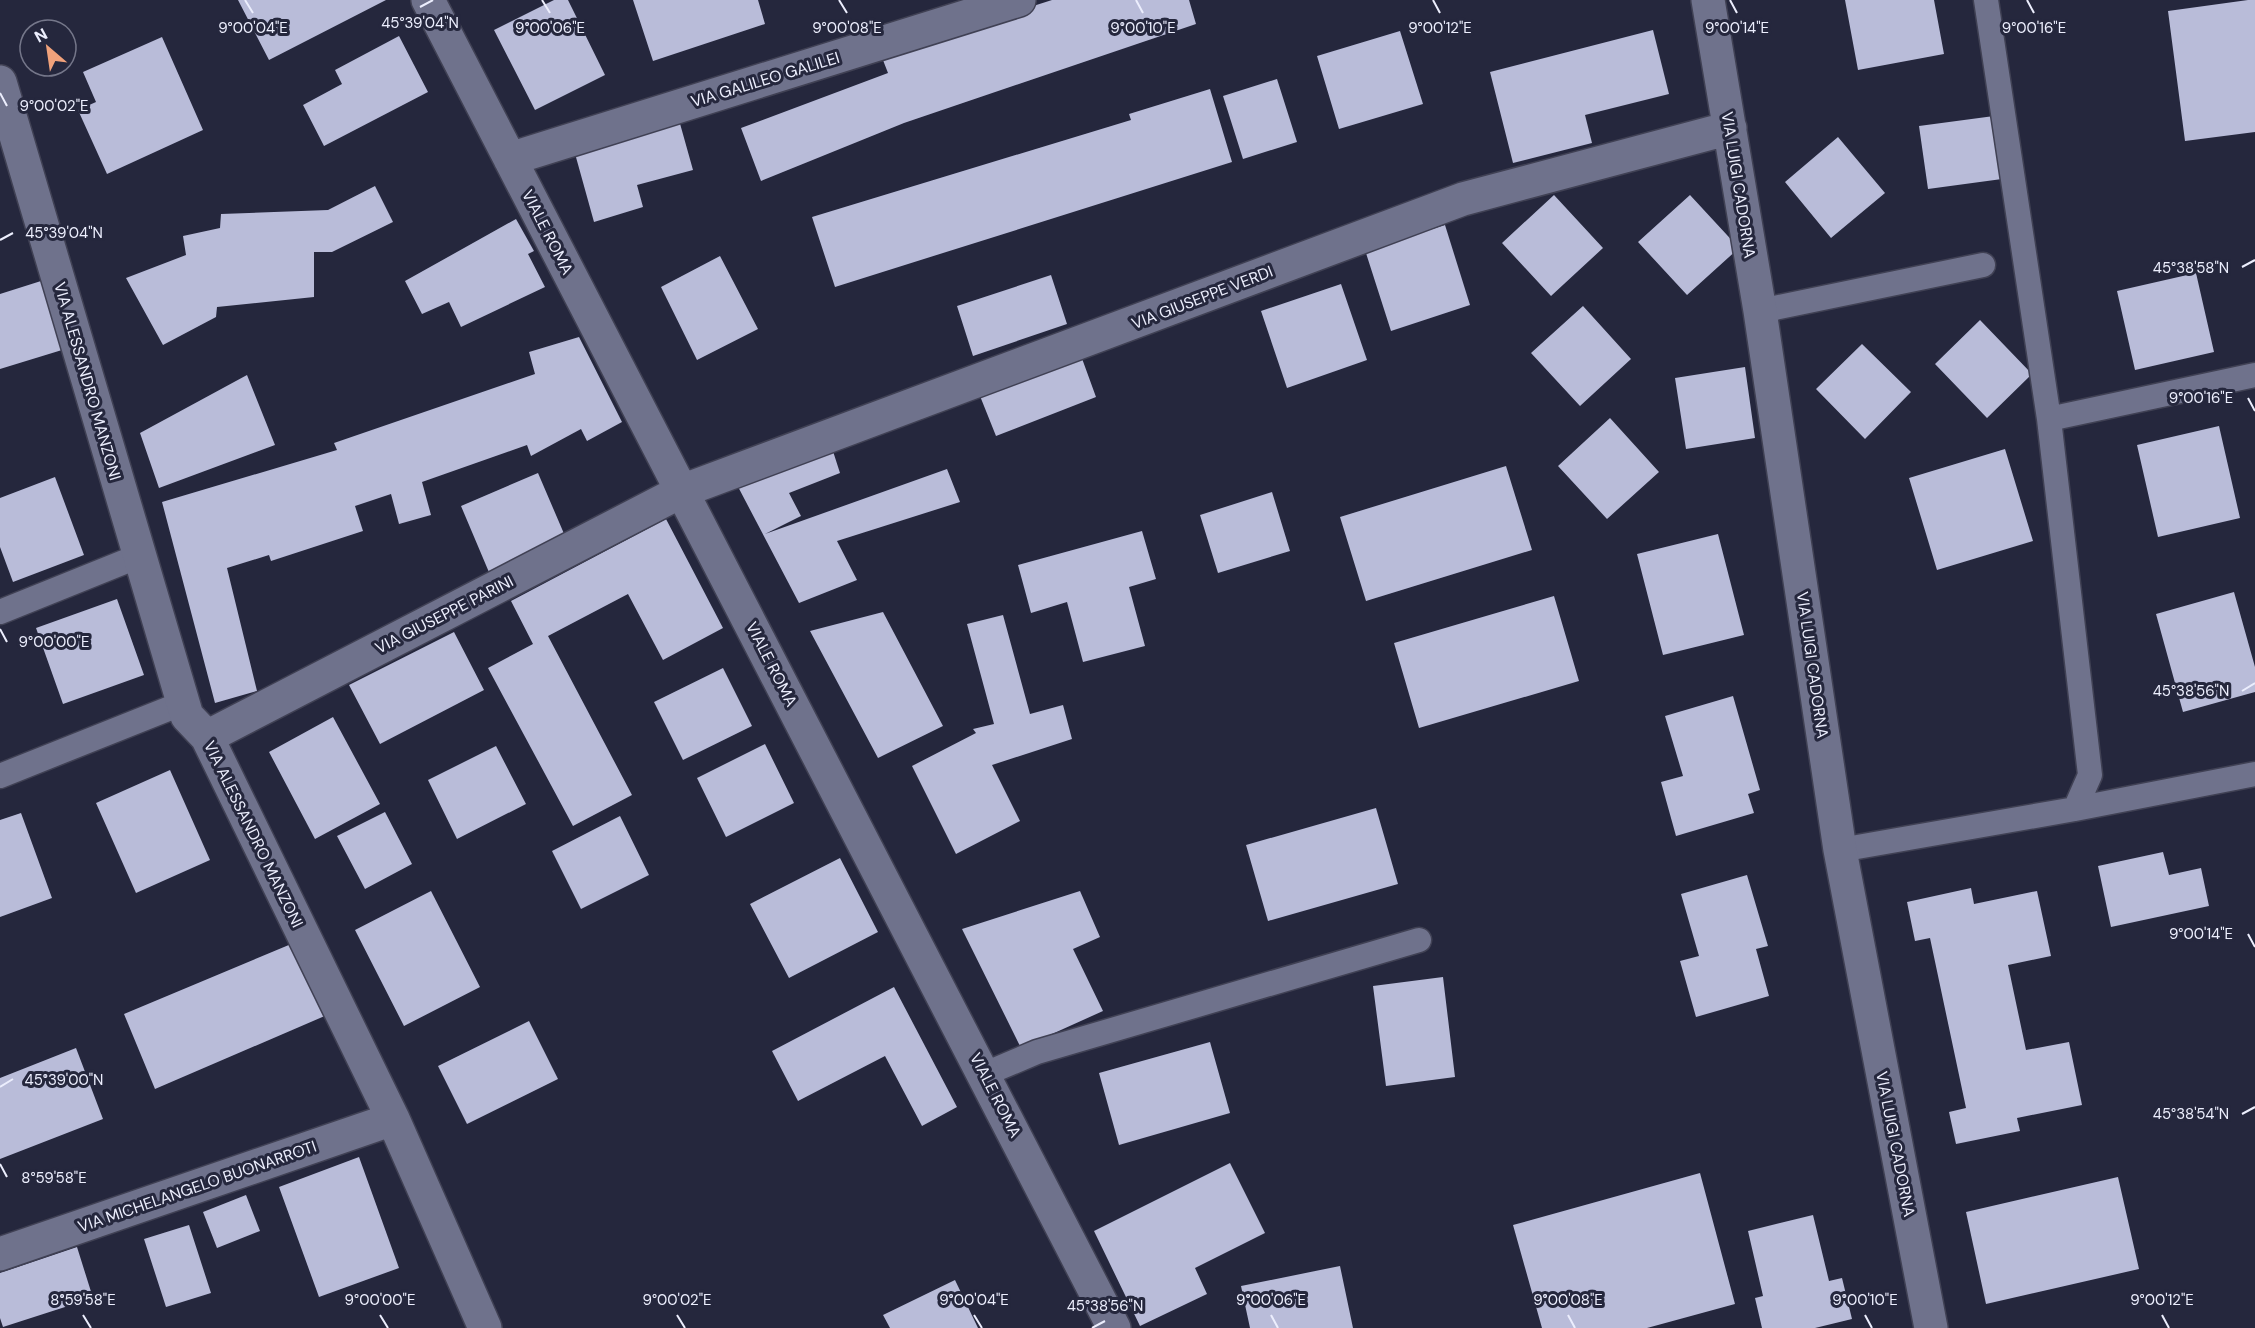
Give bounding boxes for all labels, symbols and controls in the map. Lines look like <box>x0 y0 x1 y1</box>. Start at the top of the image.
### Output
text: 45°39'04"N <box>381 13 459 33</box>
north arrow <box>18 18 78 78</box>
text: 9°00'04"E <box>218 18 288 38</box>
text: 9°00'06"E <box>515 18 585 38</box>
text: 9°00'08"E <box>812 18 882 38</box>
text: 9°00'10"E <box>1110 18 1176 38</box>
text: 9°00'12"E <box>1408 18 1472 38</box>
text: 9°00'14"E <box>1705 18 1769 38</box>
text: 9°00'16"E <box>2002 18 2066 38</box>
text: N <box>31 23 51 47</box>
street label: VIA GALILEO GALILEI <box>688 47 842 112</box>
text: 9°00'02"E <box>19 96 89 116</box>
street label: VIA LUIGI CADORNA <box>1717 110 1761 260</box>
street label: VIALE ROMA <box>517 186 578 279</box>
text: 45°39'04"N <box>25 223 103 243</box>
text: 45°38'58"N <box>2153 258 2229 278</box>
street label: VIA GIUSEPPE VERDI <box>1128 261 1276 334</box>
street label: VIA ALESSANDRO MANZONI <box>49 279 126 483</box>
text: 9°00'16"E <box>2169 388 2233 408</box>
street label: VIA GIUSEPPE PARINI <box>372 570 517 658</box>
street label: VIA LUIGI CADORNA <box>1792 590 1833 740</box>
street label: VIALE ROMA <box>741 618 802 711</box>
text: 9°00'00"E <box>19 632 89 652</box>
text: 45°38'56"N <box>2153 681 2229 701</box>
street label: VIA ALESSANDRO MANZONI <box>199 737 308 931</box>
text: 9°00'14"E <box>2169 924 2233 944</box>
street label: VIALE ROMA <box>965 1049 1026 1142</box>
street label: VIA LUIGI CADORNA <box>1871 1069 1920 1219</box>
text: 45°39'00"N <box>25 1070 103 1090</box>
text: 45°38'54"N <box>2153 1104 2229 1124</box>
street label: VIA MICHELANGELO BUONARROTI <box>75 1136 319 1237</box>
text: 8°59'58"E <box>21 1168 87 1188</box>
text: 8°59'58"E <box>50 1290 116 1310</box>
text: 9°00'00"E <box>345 1290 415 1310</box>
text: 9°00'02"E <box>642 1290 712 1310</box>
text: 9°00'04"E <box>939 1290 1009 1310</box>
text: 9°00'06"E <box>1236 1290 1306 1310</box>
text: 9°00'08"E <box>1533 1290 1603 1310</box>
text: 9°00'10"E <box>1832 1290 1898 1310</box>
text: 9°00'12"E <box>2130 1290 2194 1310</box>
text: 45°38'56"N <box>1067 1296 1143 1316</box>

